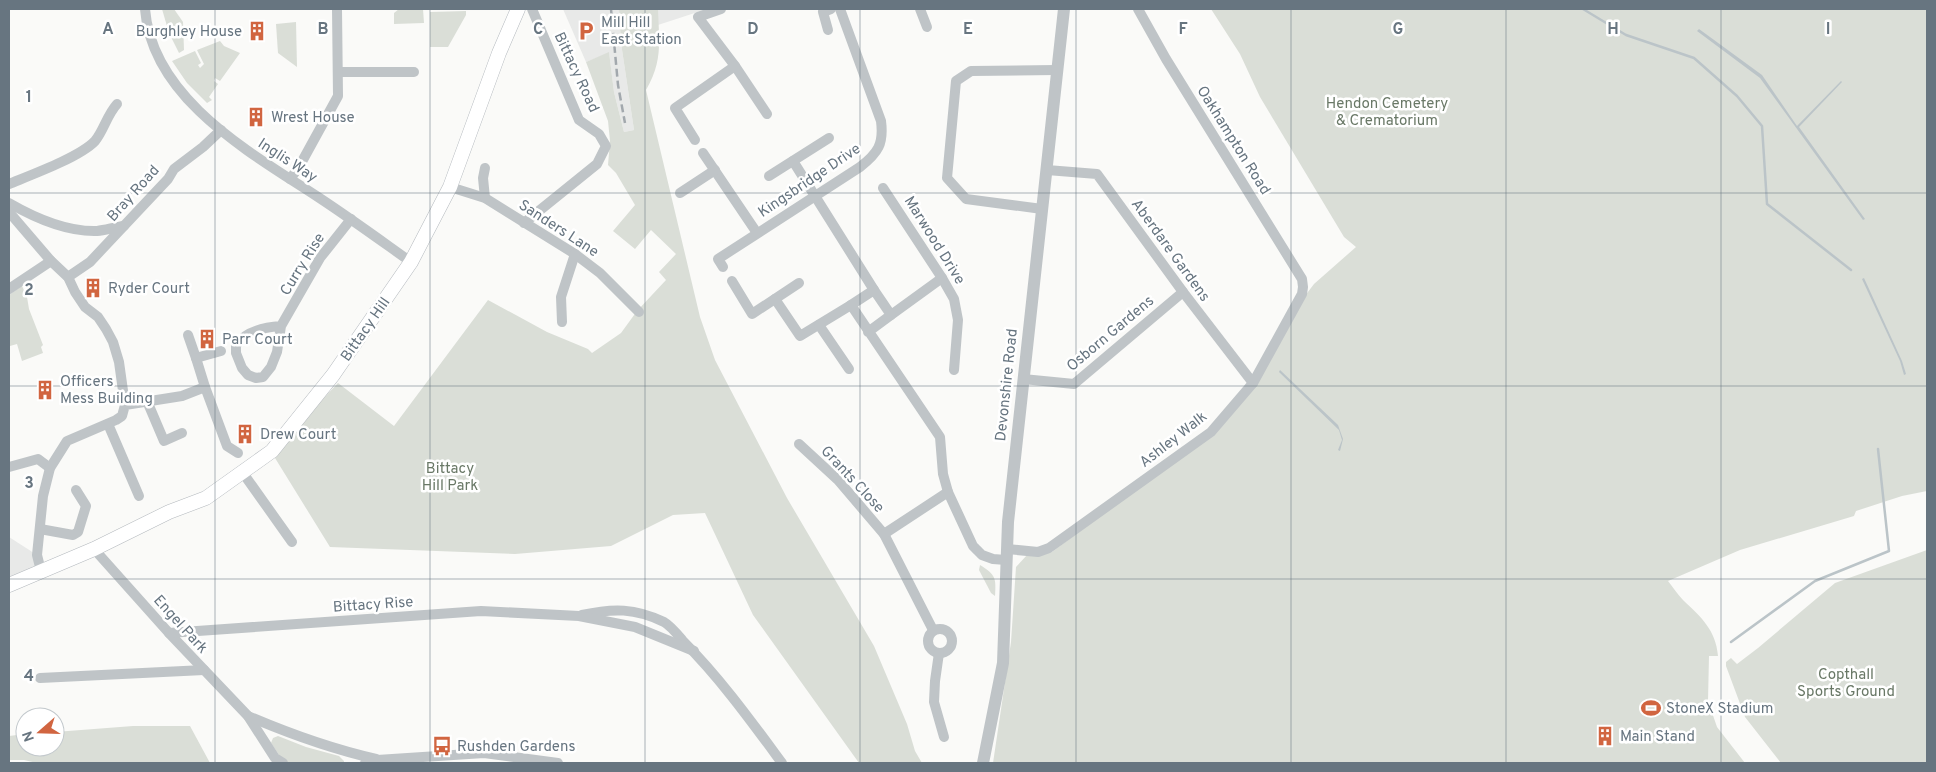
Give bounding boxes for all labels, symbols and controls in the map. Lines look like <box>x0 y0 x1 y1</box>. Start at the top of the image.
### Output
place label: Mill Hill East Station <box>601 14 682 50</box>
text: A <box>102 20 114 40</box>
building icon: Burghley House <box>246 20 268 42</box>
text: B <box>317 20 329 40</box>
text: C <box>533 20 543 40</box>
parking icon: Mill Hill East Station <box>575 20 597 42</box>
text: D <box>747 20 759 40</box>
text: E <box>963 20 973 40</box>
text: F <box>1178 20 1188 40</box>
text: G <box>1393 20 1403 40</box>
text: H <box>1607 20 1619 40</box>
text: I <box>1826 20 1830 40</box>
place label: Burghley House <box>136 23 242 42</box>
street label: Bittacy Road <box>549 29 603 116</box>
street label: Oakhampton Road <box>1192 83 1274 199</box>
text: 1 <box>26 88 32 108</box>
park label: Hendon Cemetery & Crematorium <box>1326 95 1448 131</box>
building icon: Wrest House <box>245 106 267 128</box>
place label: Wrest House <box>271 109 355 128</box>
street label: Inglis Way <box>254 135 321 188</box>
street label: Kingsbridge Drive <box>755 140 865 223</box>
street label: Bray Road <box>104 162 164 226</box>
street label: Marwood Drive <box>899 193 969 289</box>
street label: Sanders Lane <box>514 196 602 262</box>
street label: Aberdare Gardens <box>1126 196 1213 306</box>
street label: Curry Rise <box>277 230 330 300</box>
building icon: Ryder Court <box>82 277 104 299</box>
place label: Ryder Court <box>108 280 190 299</box>
text: 2 <box>24 281 34 301</box>
street label: Osborn Gardens <box>1063 292 1159 376</box>
street label: Bittacy Hill <box>337 294 395 366</box>
building icon: Parr Court <box>196 328 218 350</box>
street label: Devonshire Road <box>992 328 1023 442</box>
place label: Parr Court <box>222 331 293 350</box>
place label: Officers Mess Building <box>60 373 153 409</box>
building icon: Officers Mess Building <box>34 379 56 401</box>
street label: Ashley Walk <box>1136 408 1211 472</box>
building icon: Drew Court <box>234 423 256 445</box>
place label: Drew Court <box>260 426 336 445</box>
street label: Grants Close <box>816 442 888 518</box>
park label: Bittacy Hill Park <box>422 460 478 496</box>
text: 3 <box>24 474 34 494</box>
street label: Engel Park <box>149 592 211 658</box>
street label: Bittacy Rise <box>332 593 414 618</box>
park label: Copthall Sports Ground <box>1797 666 1895 702</box>
text: 4 <box>24 667 34 687</box>
sports icon: StoneX Stadium <box>1640 697 1662 719</box>
place label: StoneX Stadium <box>1666 700 1773 719</box>
north arrow <box>15 707 65 757</box>
building icon: Main Stand <box>1594 725 1616 747</box>
text: N <box>19 728 39 744</box>
place label: Main Stand <box>1620 728 1695 747</box>
bus stop icon: Rushden Gardens <box>431 735 453 757</box>
place label: Rushden Gardens <box>457 738 576 757</box>

